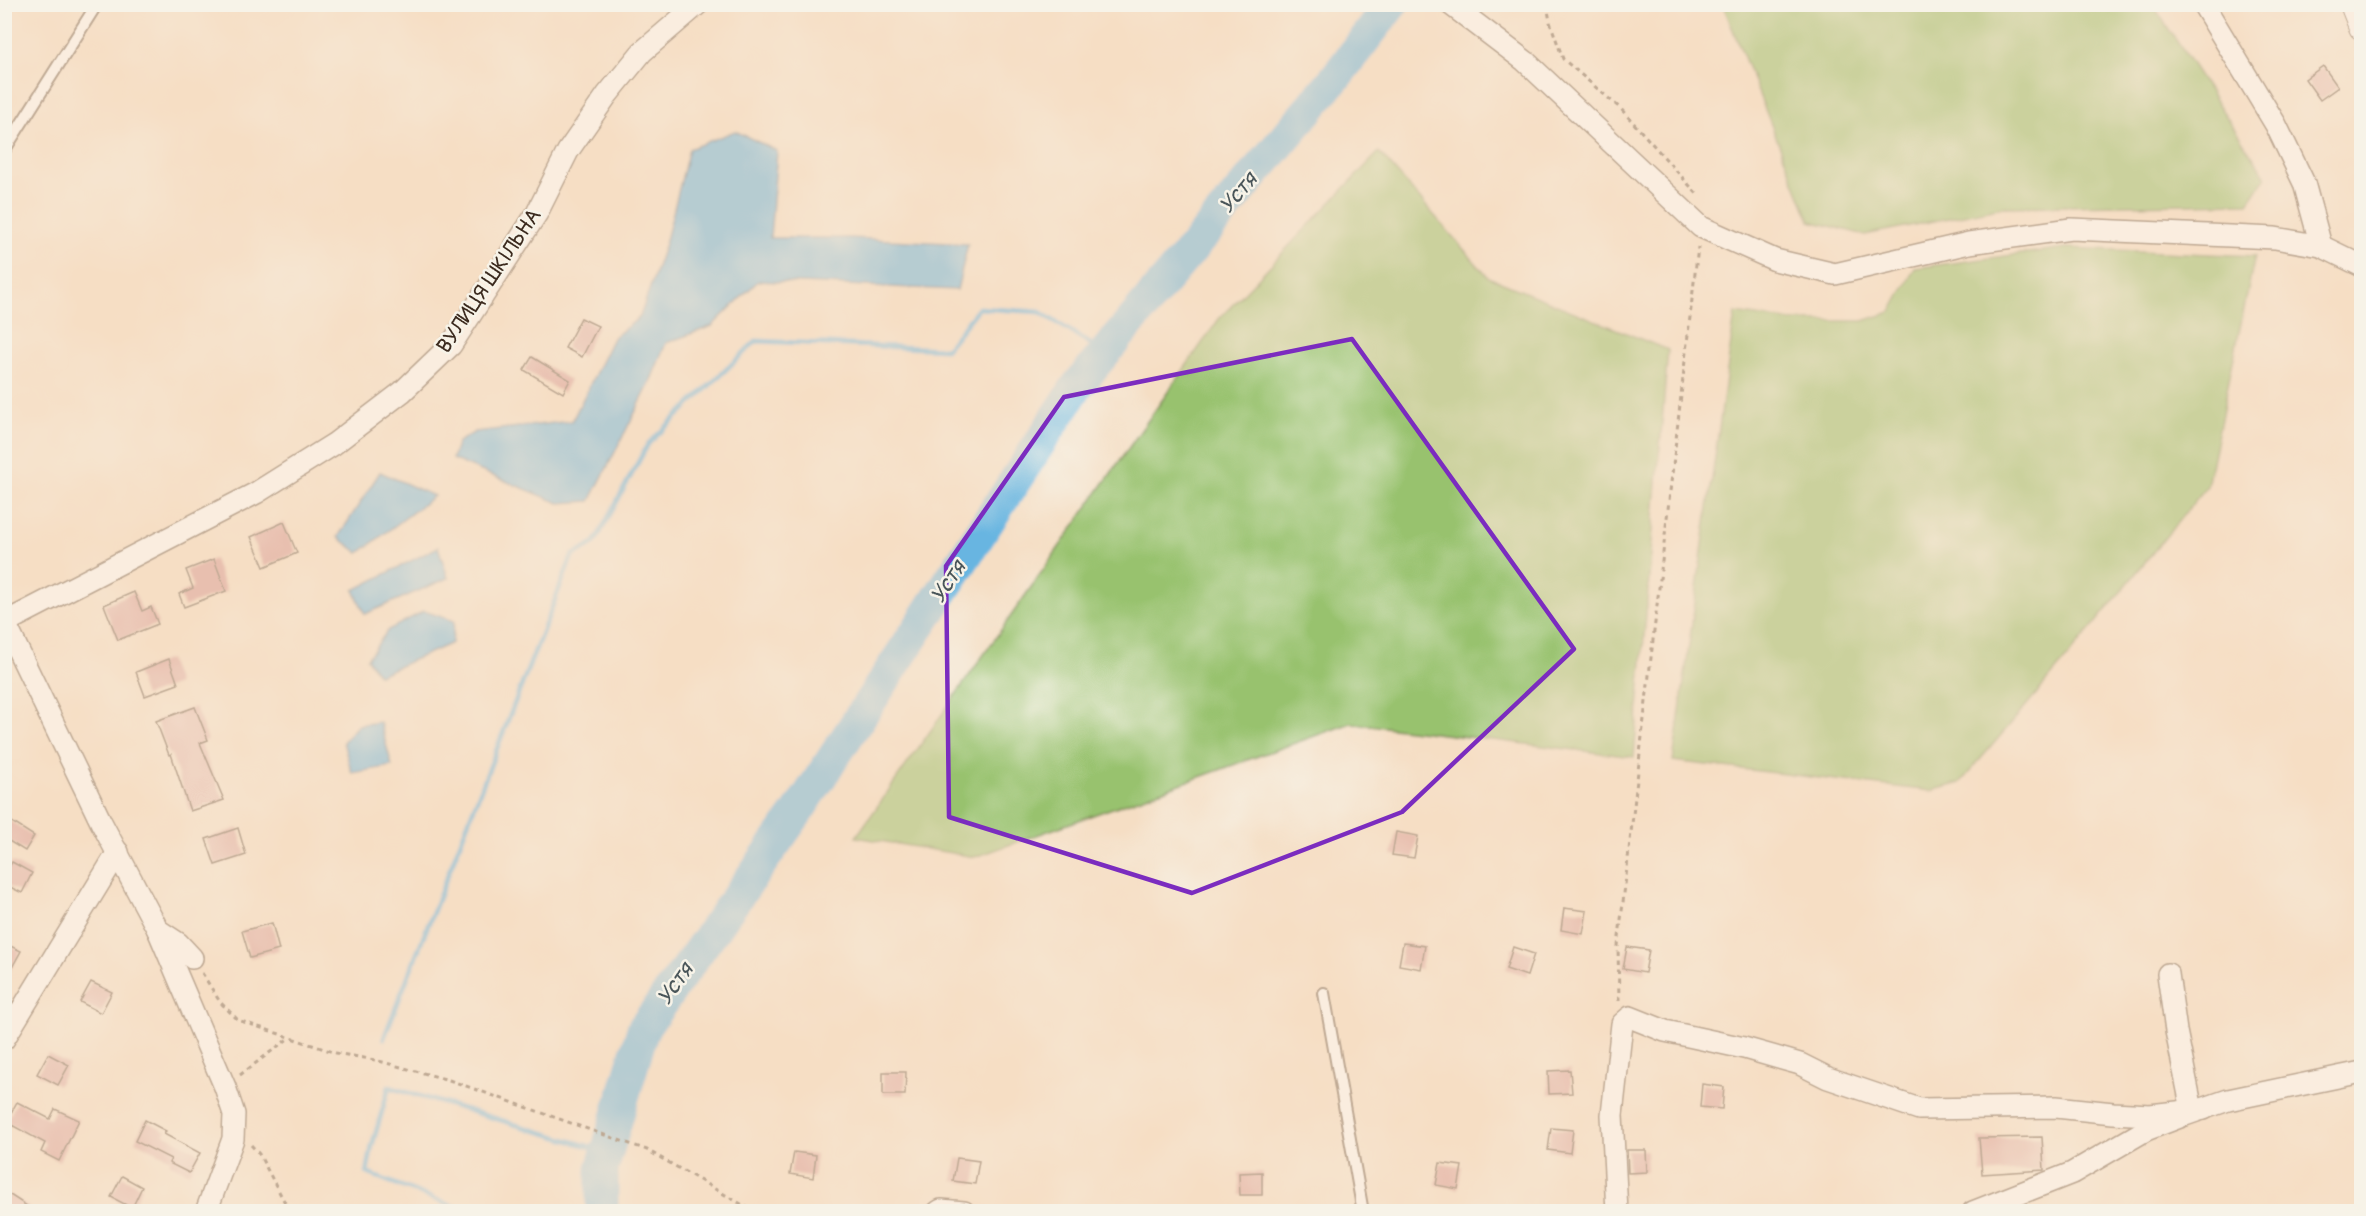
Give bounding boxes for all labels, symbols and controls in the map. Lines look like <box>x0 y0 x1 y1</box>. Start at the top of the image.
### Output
water label: Устя <box>1213 165 1265 219</box>
street label: ВУЛИЦЯ ШКІЛЬНА <box>431 204 547 358</box>
water label: Устя <box>924 553 974 609</box>
water label: Устя <box>651 955 701 1011</box>

